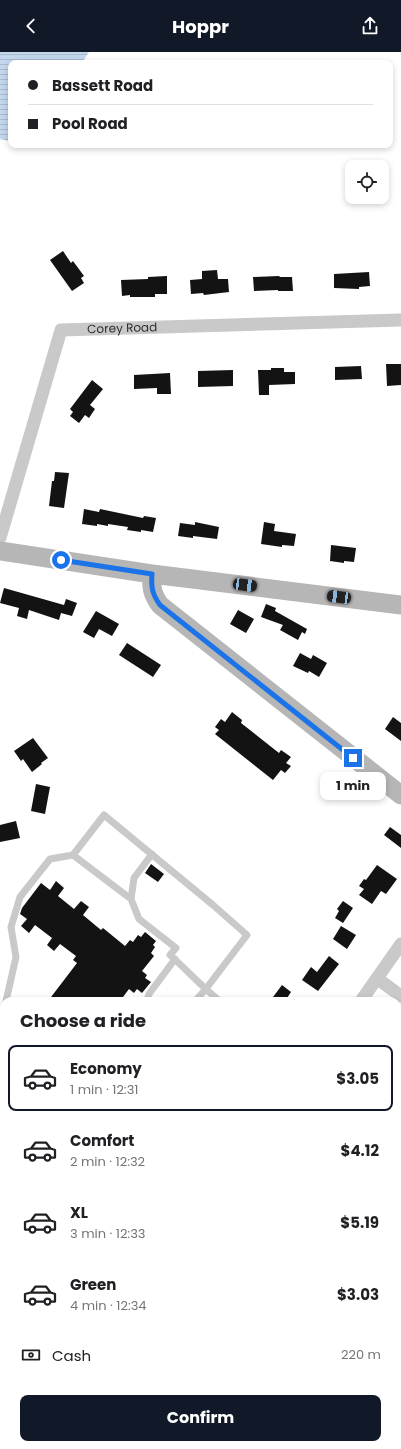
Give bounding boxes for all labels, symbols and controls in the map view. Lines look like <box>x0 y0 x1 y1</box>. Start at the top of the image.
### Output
text: Hoppr <box>172 14 229 39</box>
icon: back <box>20 15 42 37</box>
icon: share <box>359 15 381 37</box>
text: Bassett Road <box>52 75 153 96</box>
text: Pool Road <box>52 113 128 134</box>
map controls <box>345 160 389 204</box>
button: locate <box>345 160 389 204</box>
street label: Corey Road <box>87 318 157 337</box>
route start <box>52 551 70 569</box>
car <box>232 578 258 592</box>
car <box>326 590 352 604</box>
route end <box>344 749 362 767</box>
callout: 1 min <box>320 772 386 800</box>
text: 1 min <box>336 776 370 795</box>
text: Choose a ride <box>20 1008 146 1033</box>
text: Economy <box>70 1058 142 1079</box>
icon: car <box>22 1060 58 1096</box>
text: $3.05 <box>336 1068 379 1089</box>
text: 1 min · 12:31 <box>70 1080 138 1099</box>
text: Comfort <box>70 1130 134 1151</box>
icon: car <box>22 1132 58 1168</box>
text: $4.12 <box>341 1140 379 1161</box>
text: 2 min · 12:32 <box>70 1152 145 1171</box>
text: XL <box>70 1202 88 1223</box>
icon: car <box>22 1204 58 1240</box>
text: $5.19 <box>340 1212 379 1233</box>
text: 3 min · 12:33 <box>70 1224 145 1243</box>
text: Green <box>70 1274 116 1295</box>
icon: car <box>22 1276 58 1312</box>
text: $3.03 <box>337 1284 379 1305</box>
text: 4 min · 12:34 <box>70 1296 147 1315</box>
icon: cash <box>20 1344 42 1366</box>
text: Cash <box>52 1345 91 1366</box>
text: 220 m <box>341 1345 381 1364</box>
button: Confirm <box>20 1395 381 1441</box>

